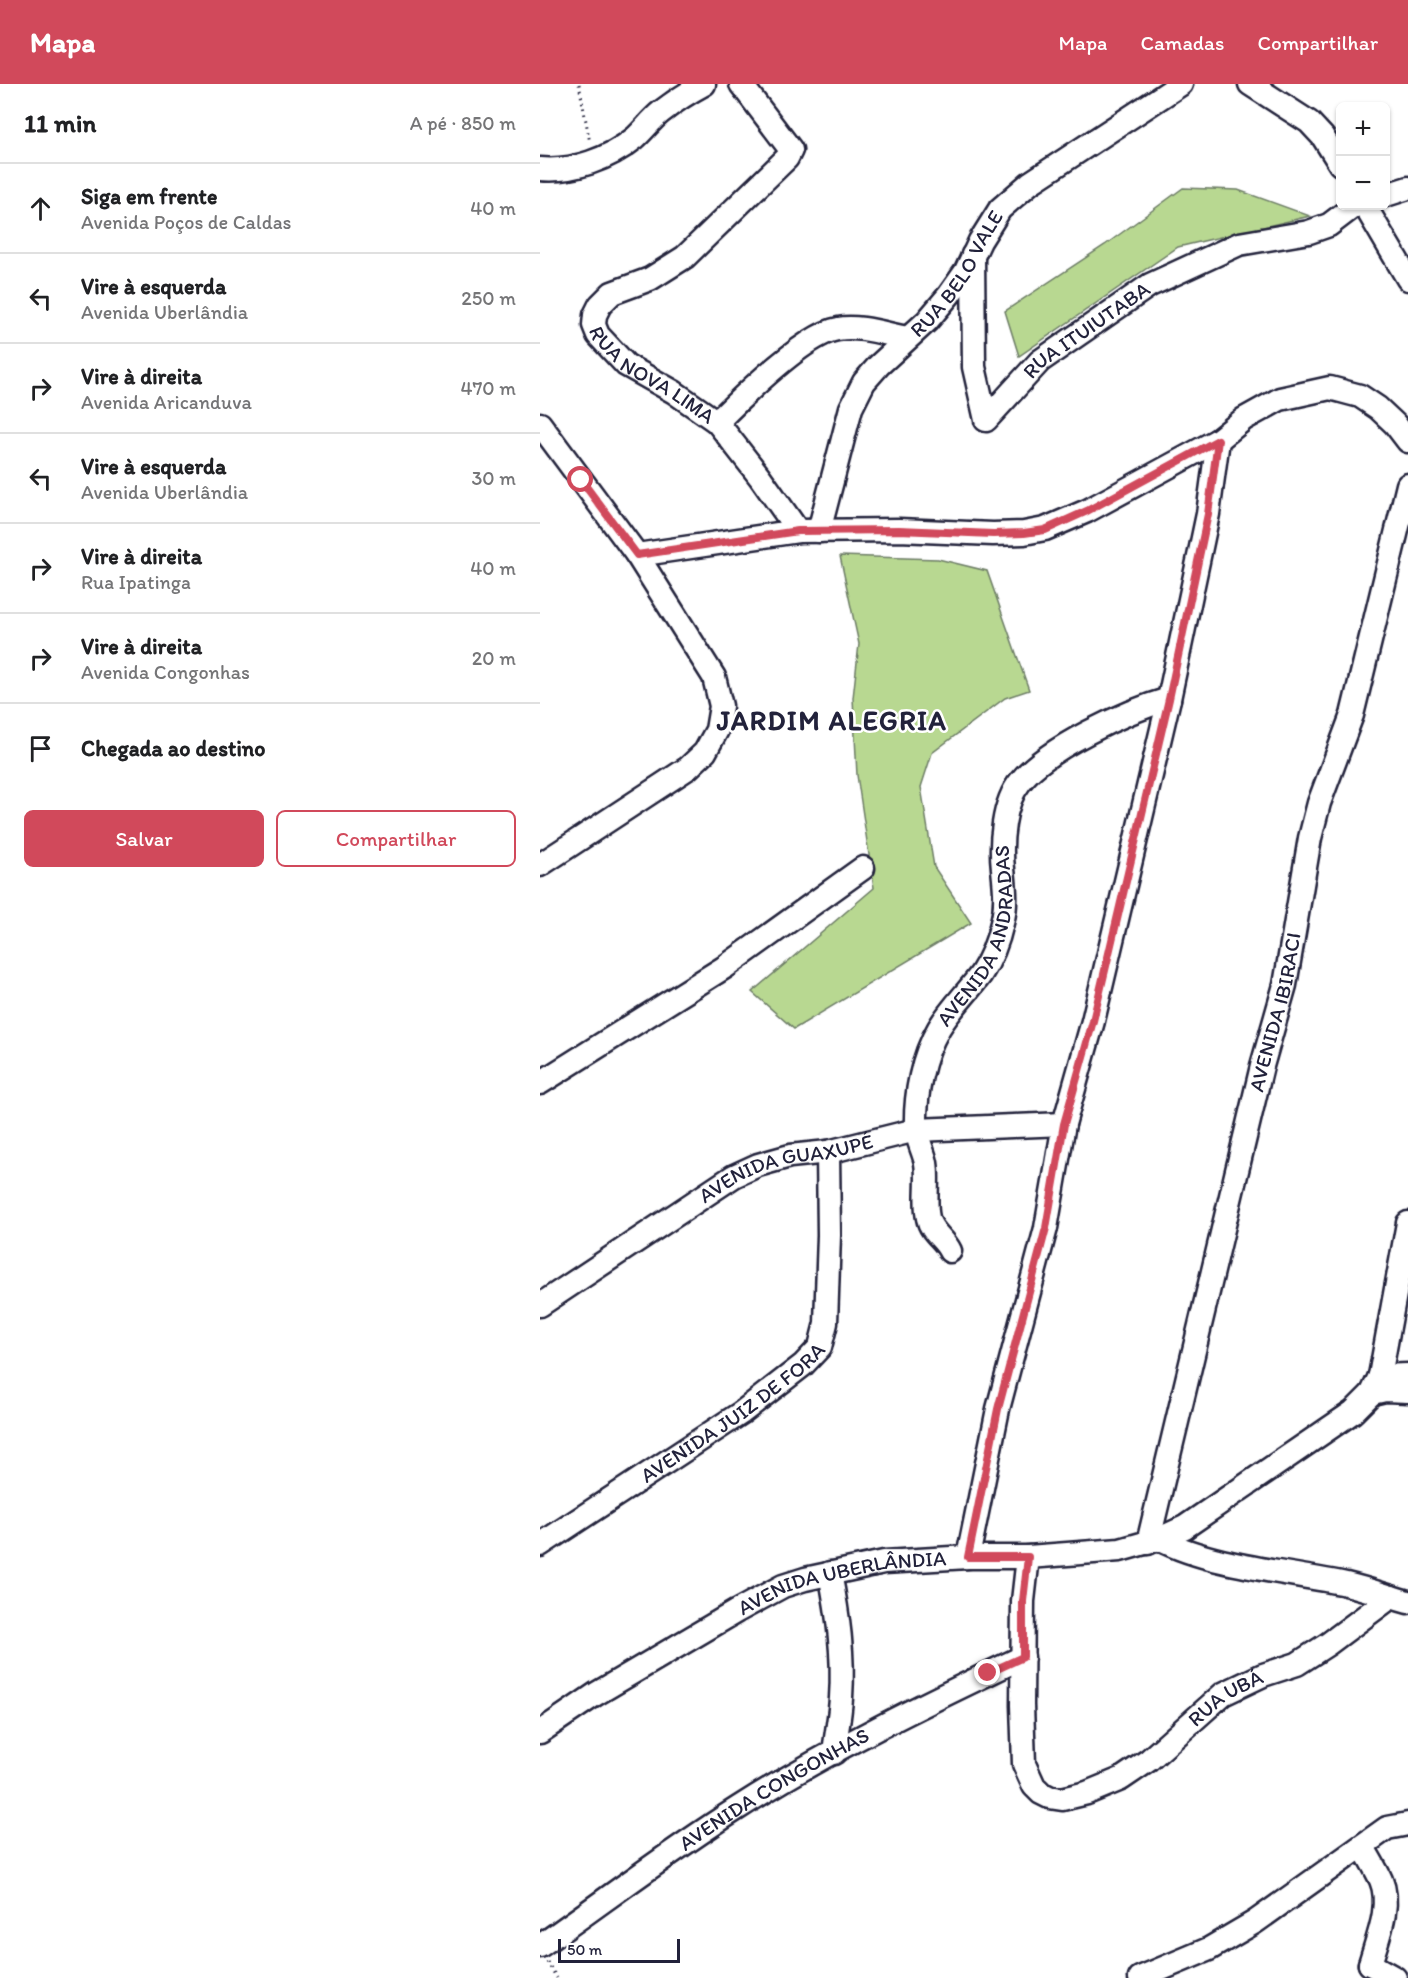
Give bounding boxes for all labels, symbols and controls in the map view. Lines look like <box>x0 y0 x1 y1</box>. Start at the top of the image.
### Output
text: Mapa <box>30 25 95 59</box>
text: Mapa <box>1059 30 1107 55</box>
text: Camadas <box>1140 30 1224 55</box>
text: Compartilhar <box>1257 30 1378 55</box>
map controls <box>1336 102 1390 210</box>
button: + <box>1336 102 1390 156</box>
text: 11 min <box>24 107 96 139</box>
text: A pé · 850 m <box>410 111 516 135</box>
button: − <box>1336 156 1390 210</box>
text: Siga em frente <box>81 183 217 210</box>
icon: ahead <box>24 192 57 225</box>
text: 40 m <box>470 196 516 220</box>
street label: RUA BELO VALE <box>905 206 1008 342</box>
text: Avenida Poços de Caldas <box>81 210 291 234</box>
text: Vire à esquerda <box>81 273 226 300</box>
street label: RUA ITUIUTABA <box>1017 276 1155 383</box>
icon: left <box>24 282 57 315</box>
text: 250 m <box>461 286 516 310</box>
text: Avenida Uberlândia <box>81 300 248 324</box>
street label: RUA NOVA LIMA <box>584 322 720 429</box>
text: Vire à direita <box>81 363 202 390</box>
icon: right <box>24 372 57 405</box>
text: 470 m <box>460 376 516 400</box>
text: Avenida Aricanduva <box>81 390 252 414</box>
text: Vire à esquerda <box>81 453 226 480</box>
icon: left <box>24 462 57 495</box>
text: 30 m <box>471 466 516 490</box>
route start <box>567 466 593 492</box>
text: Avenida Uberlândia <box>81 480 248 504</box>
text: Vire à direita <box>81 543 202 570</box>
icon: right <box>24 552 57 585</box>
text: 40 m <box>470 556 516 580</box>
text: Rua Ipatinga <box>81 570 191 594</box>
text: Vire à direita <box>81 633 202 660</box>
icon: right <box>24 642 57 675</box>
text: 20 m <box>472 646 516 670</box>
text: Avenida Congonhas <box>81 660 250 684</box>
district label: JARDIM ALEGRIA <box>716 704 947 737</box>
icon: arrive <box>24 732 57 765</box>
text: Chegada ao destino <box>81 735 265 762</box>
button: Salvar <box>24 810 264 867</box>
button: Compartilhar <box>276 810 516 867</box>
street label: AVENIDA ANDRADAS <box>931 845 1017 1031</box>
street label: AVENIDA IBIRACI <box>1243 931 1306 1094</box>
street label: AVENIDA GUAXUPÉ <box>694 1128 875 1208</box>
street label: AVENIDA JUIZ DE FORA <box>636 1337 830 1488</box>
street label: AVENIDA UBERLÂNDIA <box>733 1545 948 1620</box>
route end <box>974 1659 1000 1685</box>
street label: RUA UBÁ <box>1182 1664 1267 1731</box>
street label: AVENIDA CONGONHAS <box>674 1722 873 1856</box>
scale bar <box>558 1936 680 1964</box>
text: 50 m <box>567 1940 602 1959</box>

